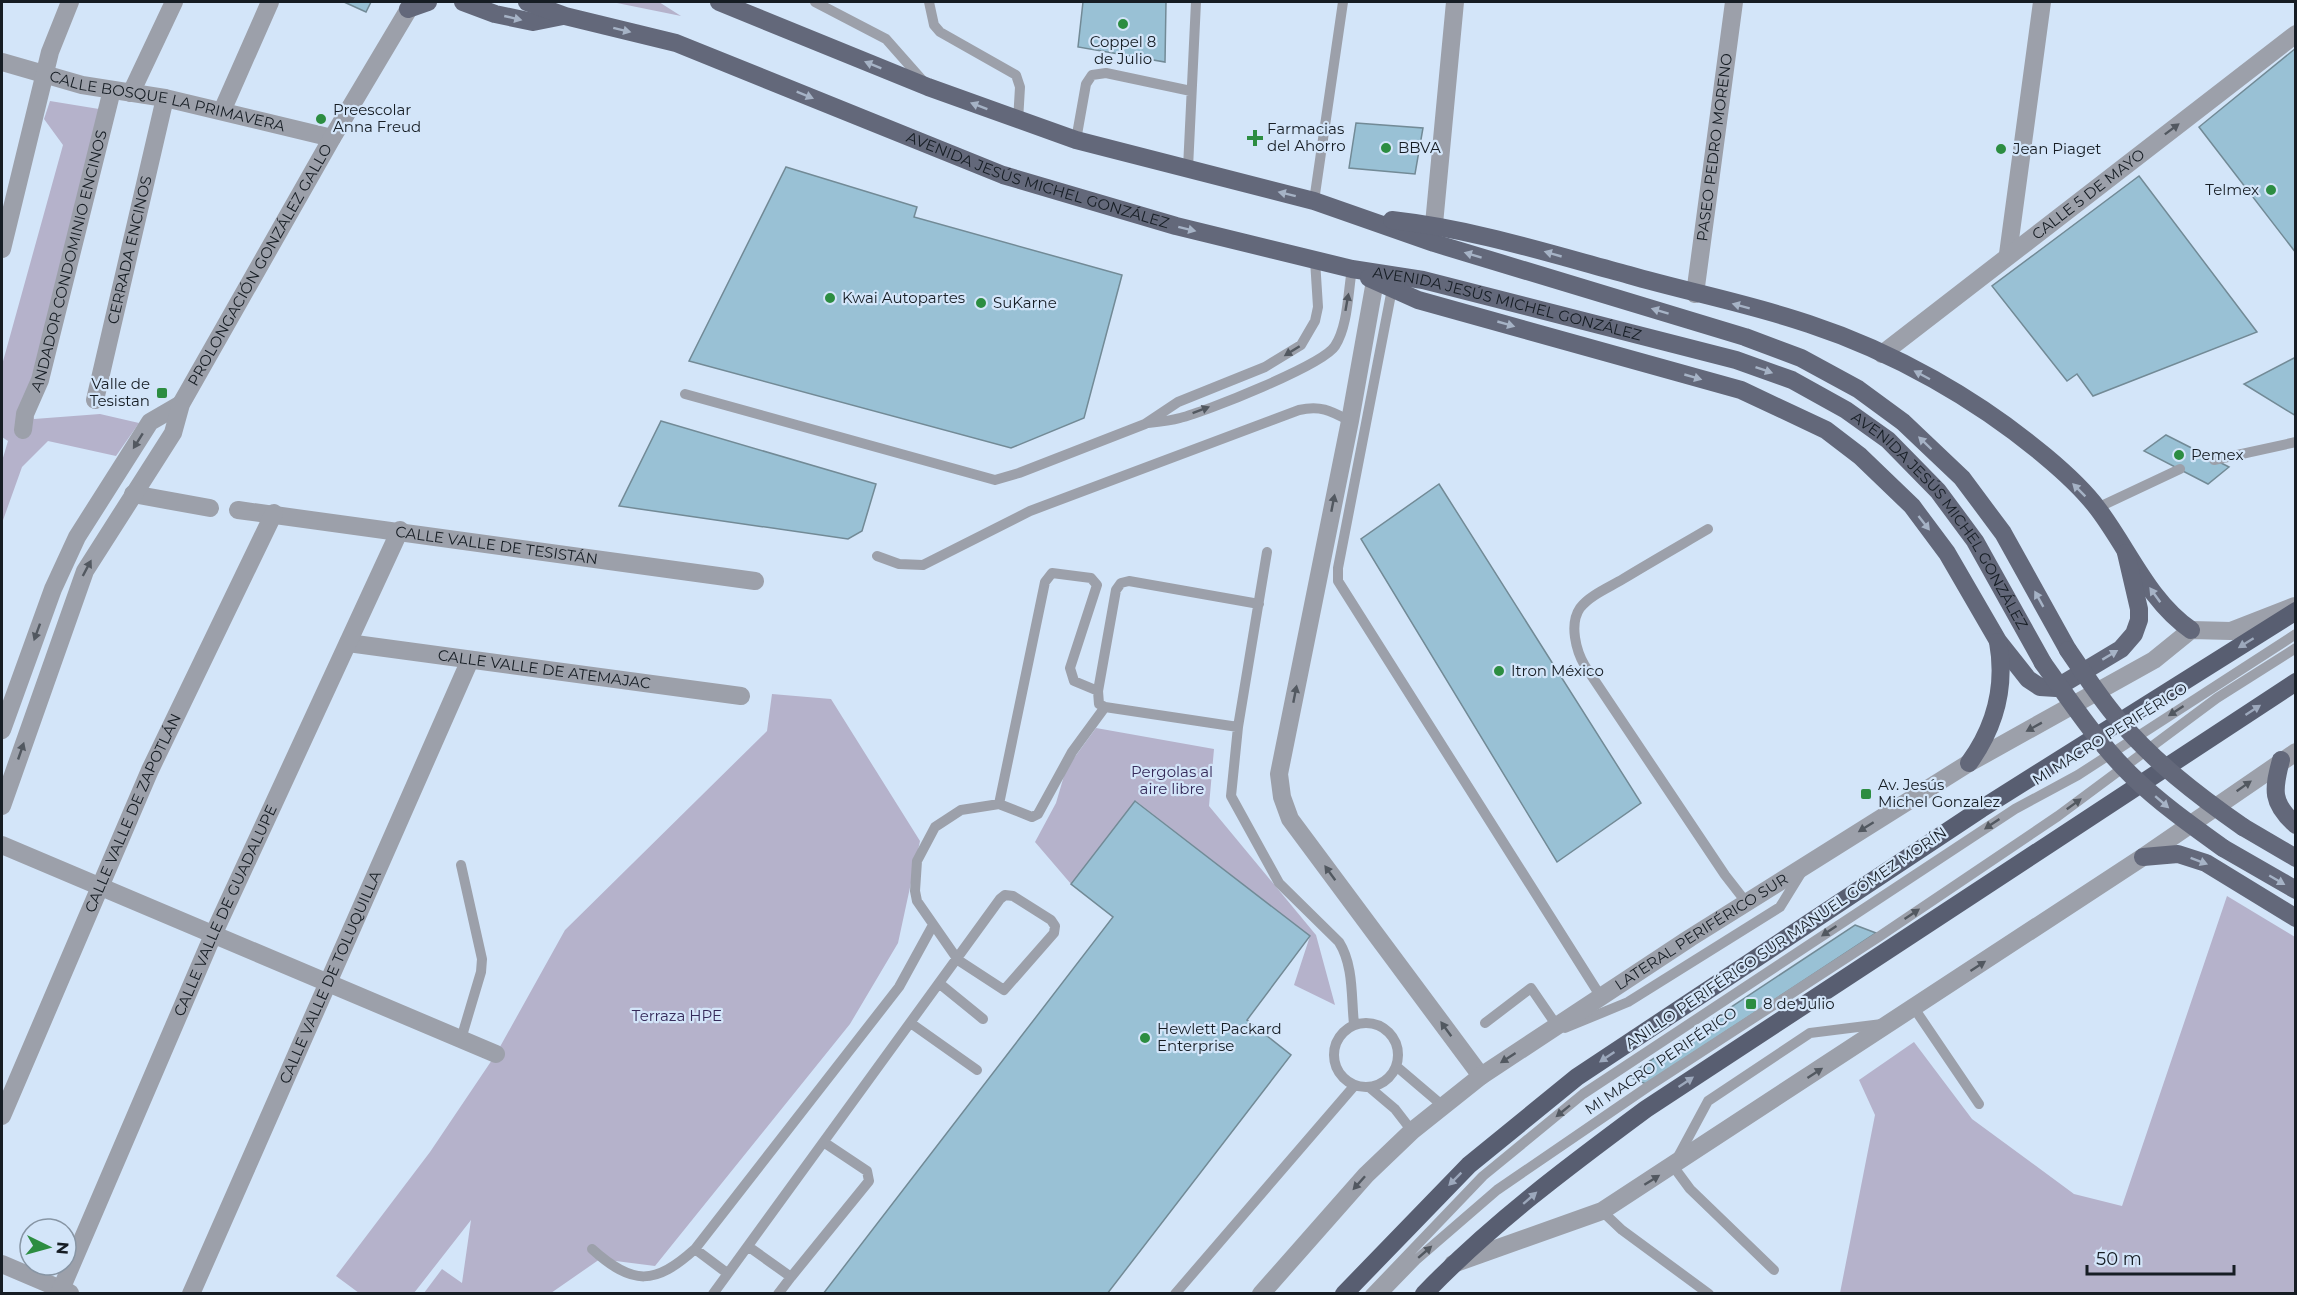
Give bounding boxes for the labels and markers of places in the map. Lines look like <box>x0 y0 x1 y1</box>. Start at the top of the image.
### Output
marker: Coppel 8 de Julio <box>1116 17 1130 31</box>
place label: Coppel 8 de Julio <box>1090 32 1156 68</box>
place label: Preescolar Anna Freud <box>333 100 421 136</box>
marker: Preescolar Anna Freud <box>314 112 328 126</box>
place label: Farmacias del Ahorro <box>1267 119 1346 155</box>
marker: Farmacias del Ahorro <box>1248 131 1262 145</box>
place label: BBVA <box>1398 138 1441 157</box>
place label: Jean Piaget <box>2012 139 2101 158</box>
marker: BBVA <box>1379 141 1393 155</box>
marker: Jean Piaget <box>1994 142 2008 156</box>
place label: Telmex <box>2205 180 2259 199</box>
marker: Telmex <box>2264 183 2278 197</box>
place label: Kwai Autopartes <box>842 288 965 307</box>
marker: Kwai Autopartes <box>823 291 837 305</box>
place label: SuKarne <box>993 293 1057 312</box>
marker: SuKarne <box>974 296 988 310</box>
place label: Valle de Tesistan <box>90 374 150 410</box>
marker: Valle de Tesistan <box>155 386 169 400</box>
place label: Pemex <box>2191 445 2243 464</box>
marker: Pemex <box>2172 448 2186 462</box>
place label: Itron México <box>1511 661 1604 680</box>
marker: Itron México <box>1492 664 1506 678</box>
place label: Av. Jesús Michel Gonzalez <box>1878 775 2001 811</box>
marker: Av. Jesús Michel Gonzalez <box>1859 787 1873 801</box>
place label: 8 de Julio <box>1763 994 1835 1013</box>
marker: 8 de Julio <box>1744 997 1758 1011</box>
place label: Hewlett Packard Enterprise <box>1157 1019 1282 1055</box>
marker: Hewlett Packard Enterprise <box>1138 1031 1152 1045</box>

